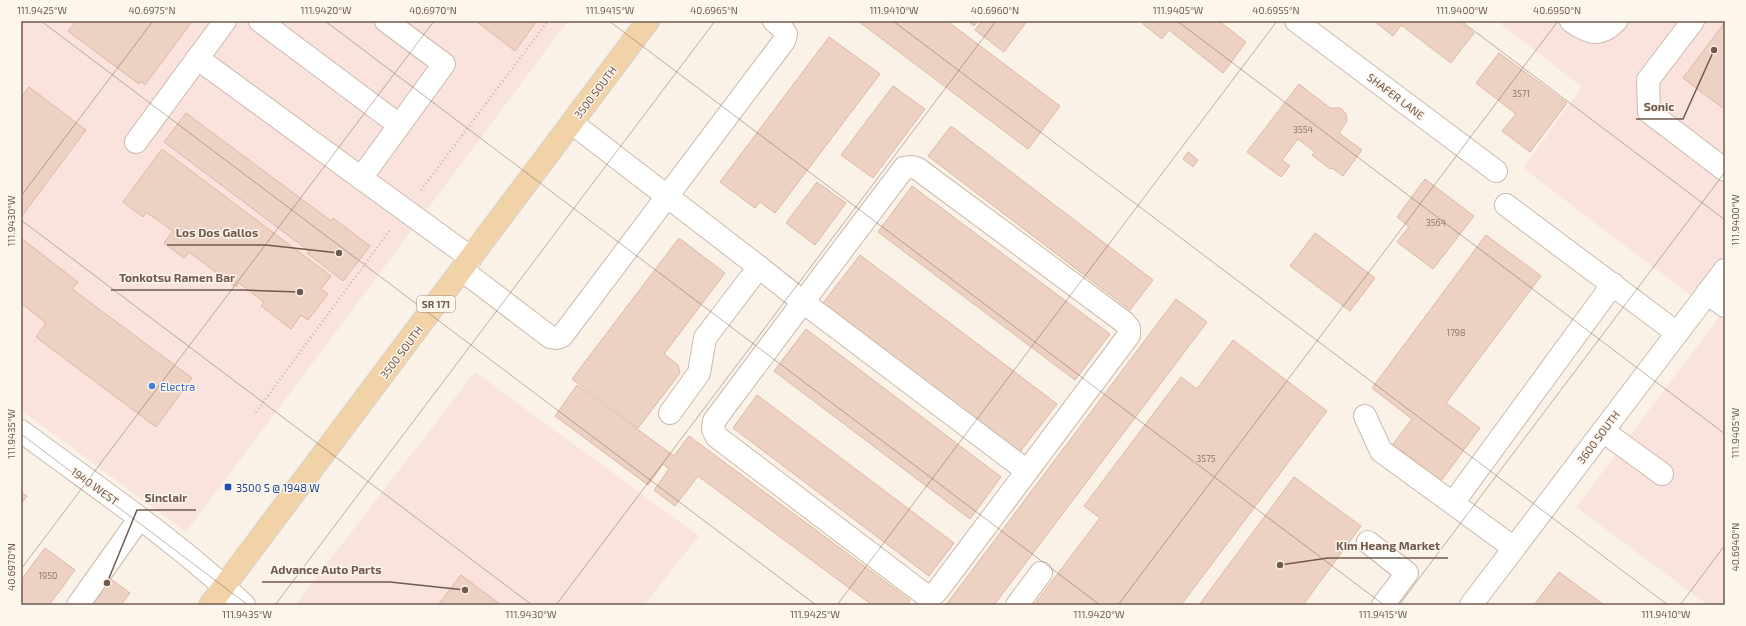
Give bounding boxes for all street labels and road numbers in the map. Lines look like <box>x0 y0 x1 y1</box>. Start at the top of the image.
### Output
street label: 3500 SOUTH <box>571 63 619 121</box>
street label: SHAFER LANE <box>1365 70 1427 122</box>
road number: SR 171 <box>417 296 455 312</box>
street label: 3500 SOUTH <box>377 323 425 381</box>
street label: 3600 SOUTH <box>1574 408 1622 466</box>
street label: 1940 WEST <box>69 464 122 508</box>

